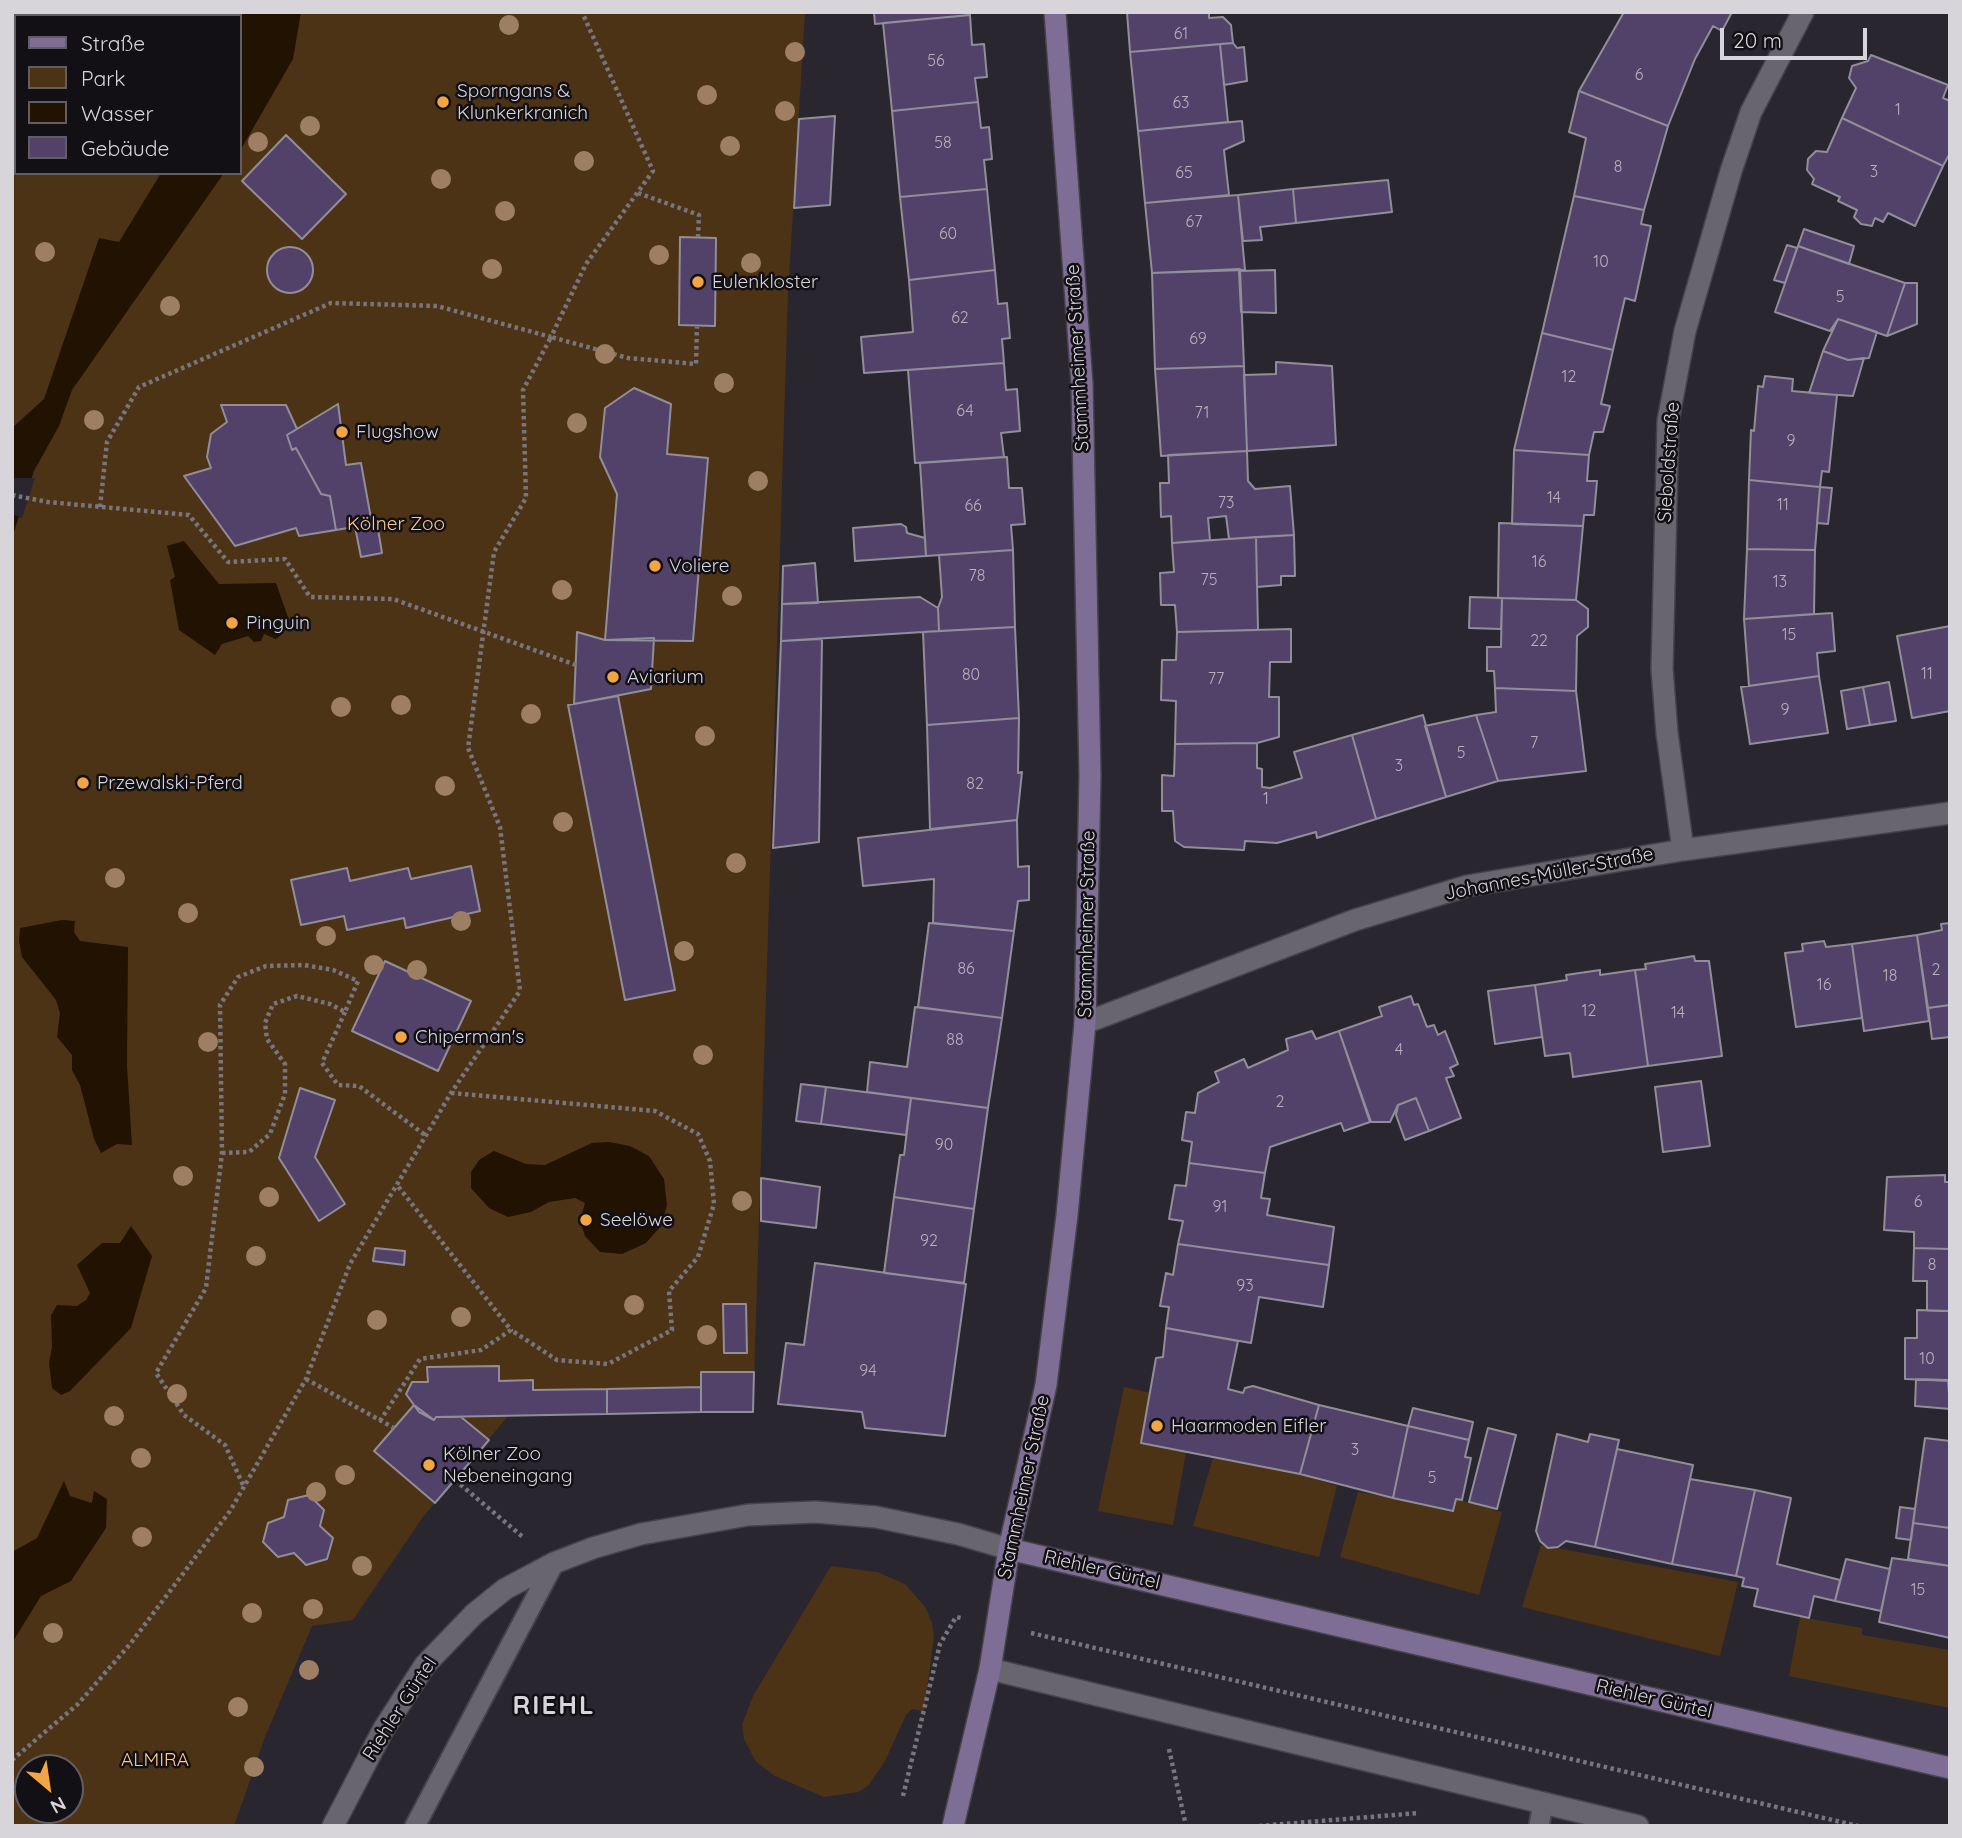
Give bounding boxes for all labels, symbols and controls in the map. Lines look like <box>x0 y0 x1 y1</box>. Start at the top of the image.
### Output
legend <box>14 14 242 175</box>
scale bar <box>1724 14 1871 58</box>
house number: 61 <box>1174 24 1188 44</box>
text: 20 m <box>1733 27 1782 53</box>
text: Straße <box>81 30 145 56</box>
house number: 56 <box>927 51 945 71</box>
text: Park <box>81 65 125 91</box>
house number: 6 <box>1635 65 1643 85</box>
place label: Sporngans & Klunkerkranich <box>457 80 588 124</box>
house number: 63 <box>1173 93 1189 113</box>
marker: Sporngans & Klunkerkranich <box>435 94 451 110</box>
text: Wasser <box>81 100 153 126</box>
house number: 1 <box>1895 100 1901 120</box>
house number: 58 <box>934 133 952 153</box>
text: Gebäude <box>81 135 169 161</box>
house number: 8 <box>1614 157 1622 177</box>
house number: 3 <box>1870 162 1878 182</box>
house number: 65 <box>1175 163 1193 183</box>
house number: 67 <box>1186 212 1202 232</box>
house number: 60 <box>939 224 957 244</box>
house number: 10 <box>1593 252 1609 272</box>
street label: Stammheimer Straße <box>1062 264 1094 452</box>
place label: Eulenkloster <box>712 271 818 293</box>
marker: Eulenkloster <box>690 274 706 290</box>
house number: 5 <box>1836 287 1844 307</box>
house number: 62 <box>951 308 969 328</box>
house number: 69 <box>1189 329 1207 349</box>
house number: 12 <box>1562 367 1576 387</box>
house number: 64 <box>956 401 974 421</box>
street label: Sieboldstraße <box>1653 401 1685 523</box>
house number: 71 <box>1195 403 1209 423</box>
place label: Flugshow <box>356 421 439 443</box>
marker: Flugshow <box>334 424 350 440</box>
house number: 9 <box>1787 431 1795 451</box>
house number: 14 <box>1547 488 1561 508</box>
house number: 73 <box>1218 493 1234 513</box>
house number: 11 <box>1777 495 1789 515</box>
house number: 66 <box>964 496 982 516</box>
park label: Kölner Zoo <box>347 513 445 535</box>
house number: 16 <box>1532 552 1546 572</box>
place label: Voliere <box>669 555 729 577</box>
marker: Voliere <box>647 558 663 574</box>
house number: 78 <box>969 566 985 586</box>
house number: 75 <box>1201 570 1217 590</box>
house number: 13 <box>1773 572 1787 592</box>
place label: Pinguin <box>246 612 310 634</box>
marker: Pinguin <box>224 615 240 631</box>
house number: 15 <box>1782 625 1796 645</box>
house number: 22 <box>1530 631 1548 651</box>
house number: 11 <box>1921 664 1933 684</box>
house number: 80 <box>962 665 980 685</box>
place label: Aviarium <box>627 666 704 688</box>
marker: Aviarium <box>605 669 621 685</box>
house number: 77 <box>1208 669 1224 689</box>
house number: 9 <box>1781 700 1789 720</box>
house number: 7 <box>1530 733 1538 753</box>
house number: 5 <box>1457 743 1465 763</box>
house number: 3 <box>1395 756 1403 776</box>
place label: Przewalski-Pferd <box>97 772 243 794</box>
house number: 82 <box>966 774 984 794</box>
marker: Przewalski-Pferd <box>75 775 91 791</box>
house number: 1 <box>1263 789 1269 809</box>
street label: Stammheimer Straße <box>1074 830 1100 1018</box>
street label: Johannes-Müller-Straße <box>1443 843 1655 905</box>
house number: 86 <box>957 959 975 979</box>
house number: 2 <box>1932 960 1940 980</box>
house number: 18 <box>1883 966 1897 986</box>
house number: 16 <box>1817 975 1831 995</box>
house number: 12 <box>1582 1001 1596 1021</box>
house number: 14 <box>1671 1003 1685 1023</box>
place label: Chiperman's <box>415 1026 524 1048</box>
marker: Chiperman's <box>393 1029 409 1045</box>
house number: 88 <box>946 1030 964 1050</box>
house number: 4 <box>1395 1040 1403 1060</box>
house number: 2 <box>1276 1092 1284 1112</box>
house number: 90 <box>935 1135 953 1155</box>
house number: 6 <box>1914 1192 1922 1212</box>
house number: 91 <box>1213 1197 1227 1217</box>
place label: Seelöwe <box>600 1209 673 1231</box>
marker: Seelöwe <box>578 1212 594 1228</box>
house number: 92 <box>920 1231 938 1251</box>
house number: 8 <box>1928 1255 1936 1275</box>
house number: 93 <box>1236 1276 1254 1296</box>
house number: 10 <box>1919 1349 1935 1369</box>
house number: 94 <box>859 1361 877 1381</box>
street label: Stammheimer Straße <box>993 1393 1055 1581</box>
place label: Haarmoden Eifler <box>1171 1415 1327 1437</box>
marker: Haarmoden Eifler <box>1149 1418 1165 1434</box>
house number: 3 <box>1351 1440 1359 1460</box>
place label: Kölner Zoo Nebeneingang <box>443 1443 573 1487</box>
marker: Kölner Zoo Nebeneingang <box>421 1457 437 1473</box>
house number: 5 <box>1428 1468 1436 1488</box>
street label: Riehler Gürtel <box>1042 1546 1162 1594</box>
house number: 15 <box>1911 1580 1925 1600</box>
street label: Riehler Gürtel <box>358 1653 442 1765</box>
street label: Riehler Gürtel <box>1594 1675 1714 1723</box>
district label: RIEHL <box>513 1690 595 1722</box>
park label: ALMIRA <box>121 1749 189 1771</box>
north arrow <box>14 1754 84 1824</box>
text: N <box>46 1792 70 1819</box>

